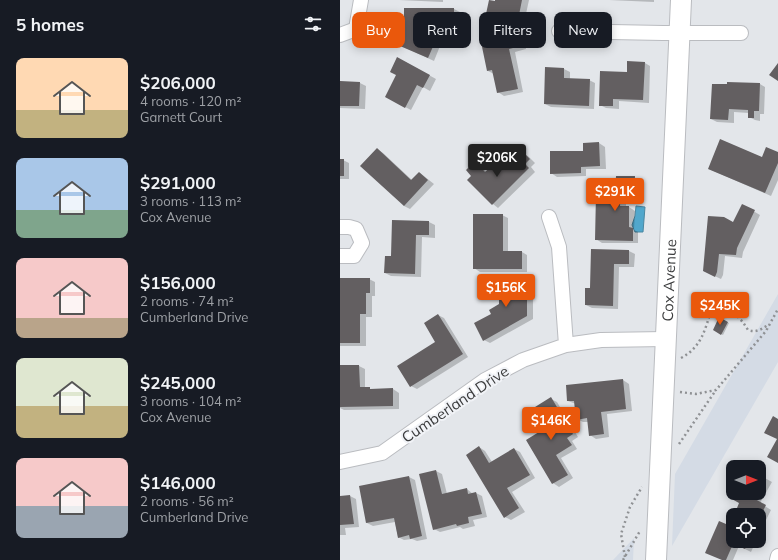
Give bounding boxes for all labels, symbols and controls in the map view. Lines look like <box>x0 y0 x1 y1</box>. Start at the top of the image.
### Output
chip: Buy <box>352 12 405 48</box>
chip: Rent <box>413 12 471 48</box>
chip: Filters <box>479 12 546 48</box>
chip: New <box>554 12 612 48</box>
icon: filters <box>302 13 324 35</box>
text: 5 homes <box>16 14 84 35</box>
text: $206,000 <box>140 72 216 93</box>
icon: home <box>48 74 96 122</box>
text: 4 rooms · 120 m² <box>140 93 241 109</box>
text: Garnett Court <box>140 109 222 125</box>
pin: $206K <box>469 144 525 178</box>
text: $206K <box>477 149 517 165</box>
text: $291,000 <box>140 172 216 193</box>
icon: home <box>48 174 96 222</box>
pin: $291K <box>587 178 643 212</box>
text: $291K <box>595 183 635 199</box>
text: 3 rooms · 113 m² <box>140 193 241 209</box>
text: Cox Avenue <box>140 209 211 225</box>
street label: Cox Avenue <box>657 239 680 322</box>
text: $156,000 <box>140 272 216 293</box>
icon: home <box>48 274 96 322</box>
pin: $156K <box>478 274 534 308</box>
text: $156K <box>486 279 526 295</box>
pin: $245K <box>692 292 748 326</box>
text: 2 rooms · 74 m² <box>140 293 234 309</box>
text: $245K <box>700 297 740 313</box>
text: Cumberland Drive <box>140 309 248 325</box>
street label: Cumberland Drive <box>398 361 512 447</box>
text: $245,000 <box>140 372 216 393</box>
icon: home <box>48 374 96 422</box>
text: 3 rooms · 104 m² <box>140 393 241 409</box>
pin: $146K <box>523 407 579 441</box>
text: Cox Avenue <box>140 409 211 425</box>
text: $146K <box>531 412 571 428</box>
north arrow <box>726 460 766 500</box>
map controls <box>726 460 766 548</box>
text: $146,000 <box>140 472 216 493</box>
icon: home <box>48 474 96 522</box>
text: 2 rooms · 56 m² <box>140 493 234 509</box>
button: locate <box>726 508 766 548</box>
text: Cumberland Drive <box>140 509 248 525</box>

